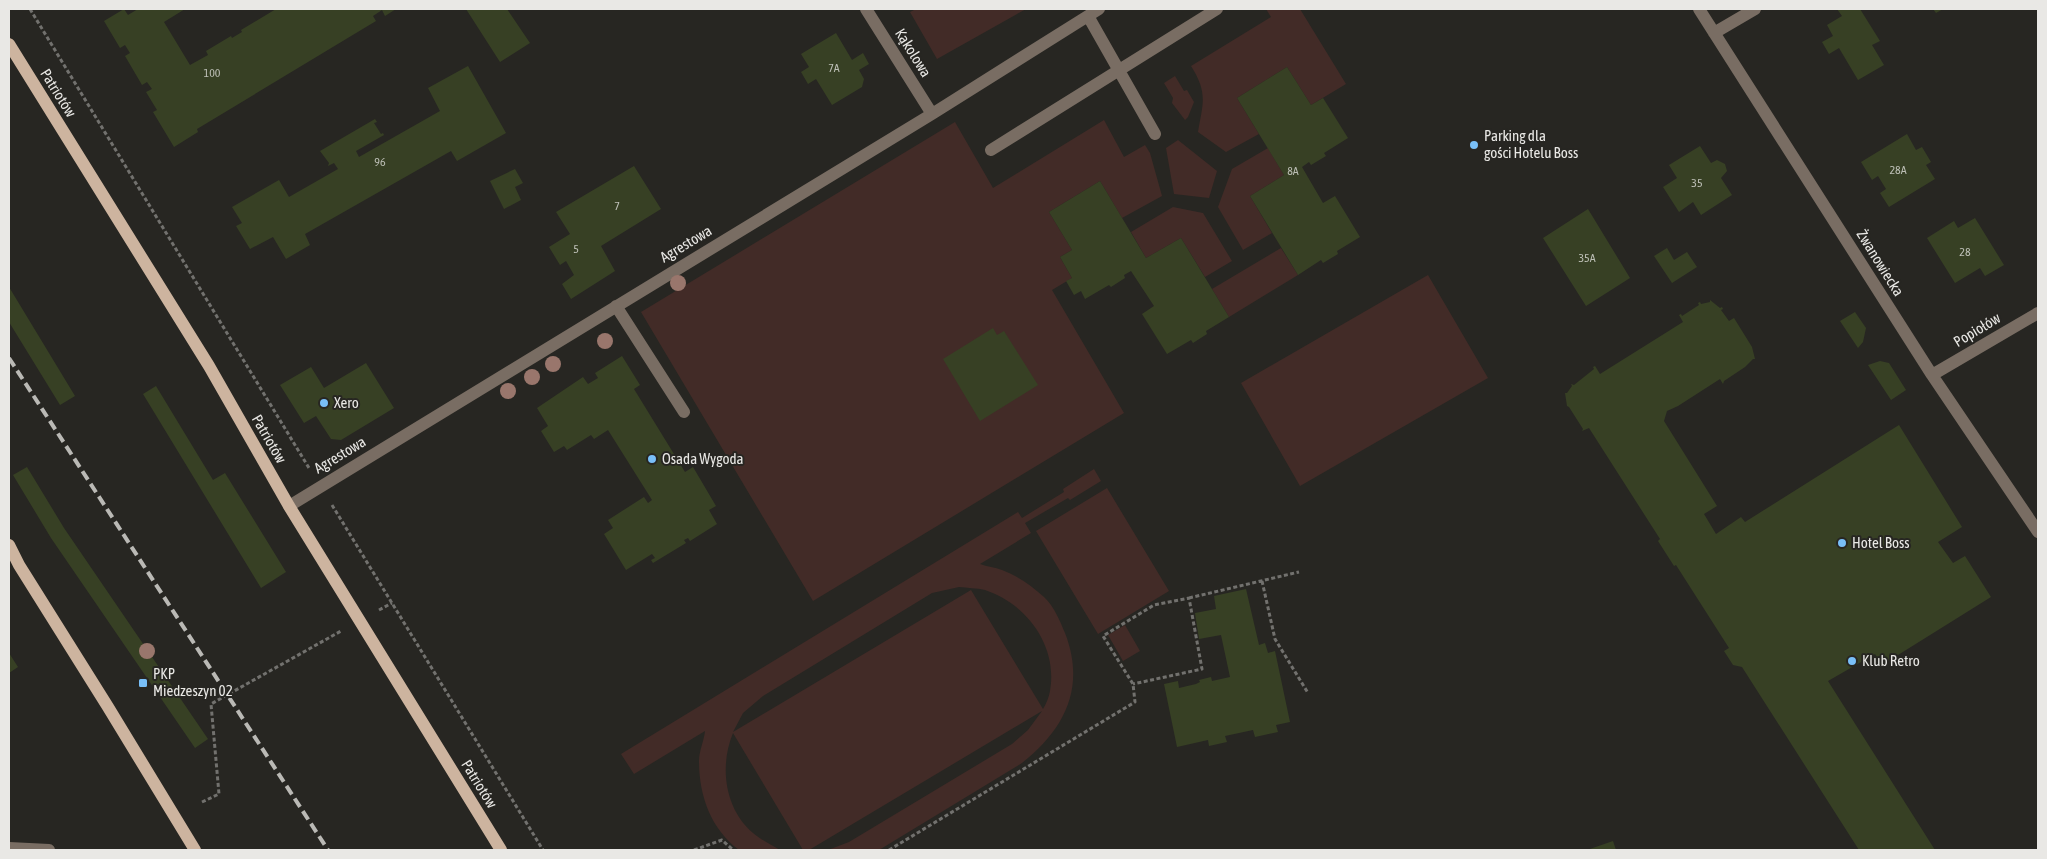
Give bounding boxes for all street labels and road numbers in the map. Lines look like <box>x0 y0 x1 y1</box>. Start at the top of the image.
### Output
street label: Kąkolowa <box>892 25 935 80</box>
street label: Patriotów <box>37 66 80 120</box>
street label: Agrestowa <box>657 222 715 266</box>
street label: Żwanowiecka <box>1853 226 1908 299</box>
street label: Popiołów <box>1950 309 2003 350</box>
street label: Patriotów <box>249 411 290 466</box>
street label: Agrestowa <box>311 433 369 477</box>
street label: Patriotów <box>458 757 501 811</box>

